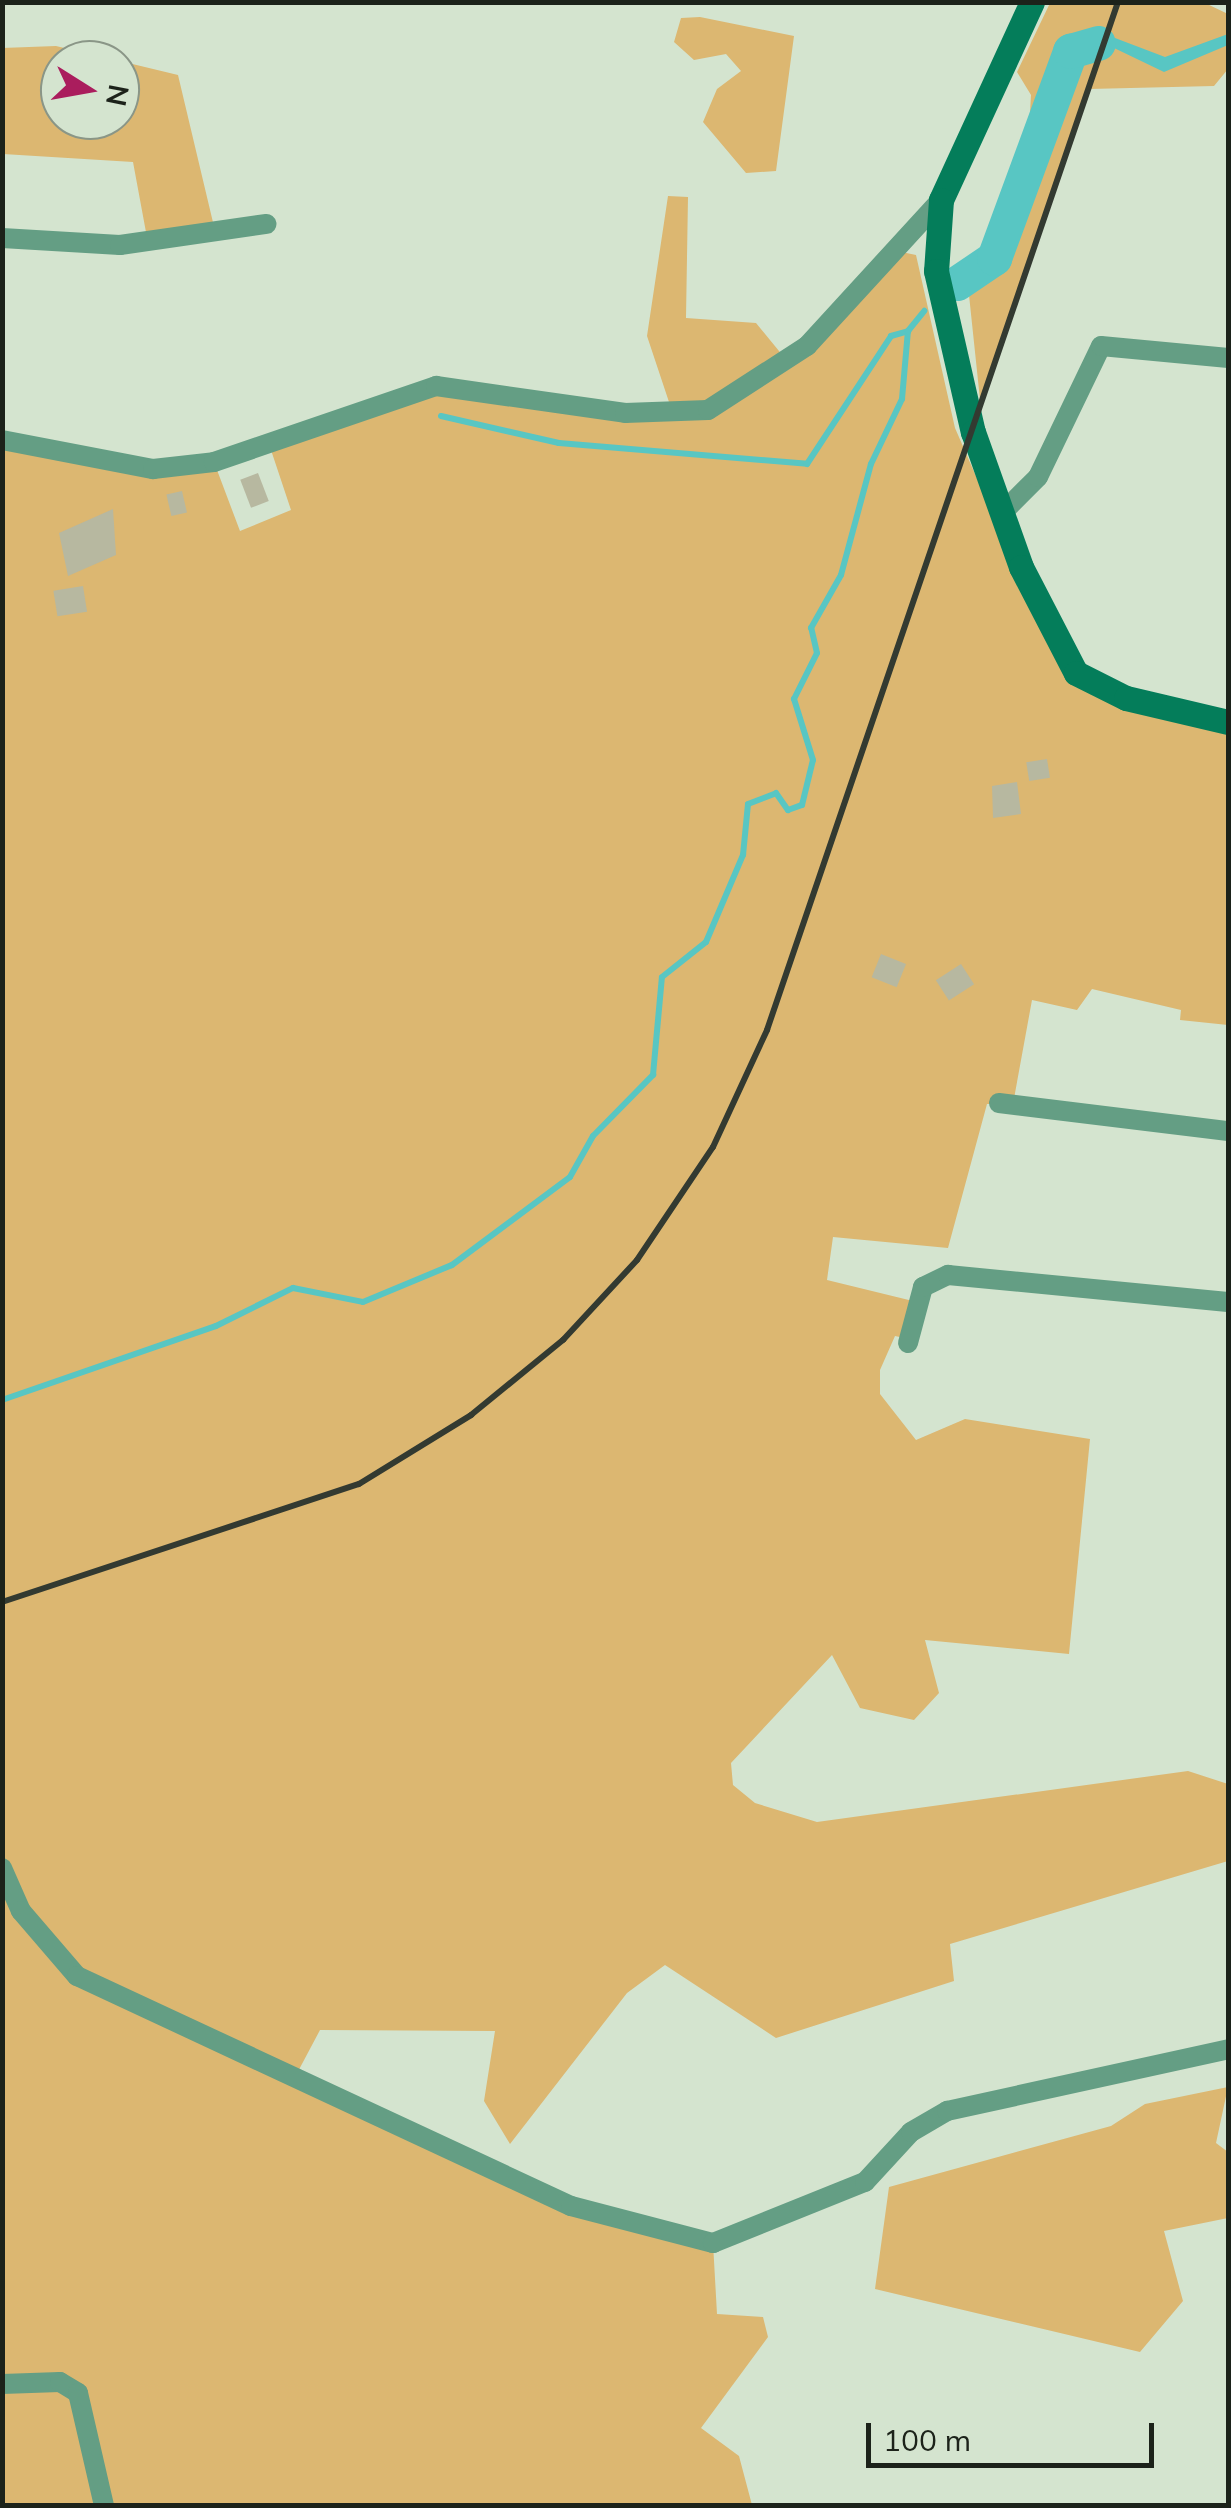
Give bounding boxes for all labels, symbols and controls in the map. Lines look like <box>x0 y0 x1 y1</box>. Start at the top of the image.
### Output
north arrow <box>40 40 140 140</box>
text: N <box>99 82 137 109</box>
scale bar <box>871 2403 1158 2465</box>
text: 100 m <box>883 2421 971 2459</box>

